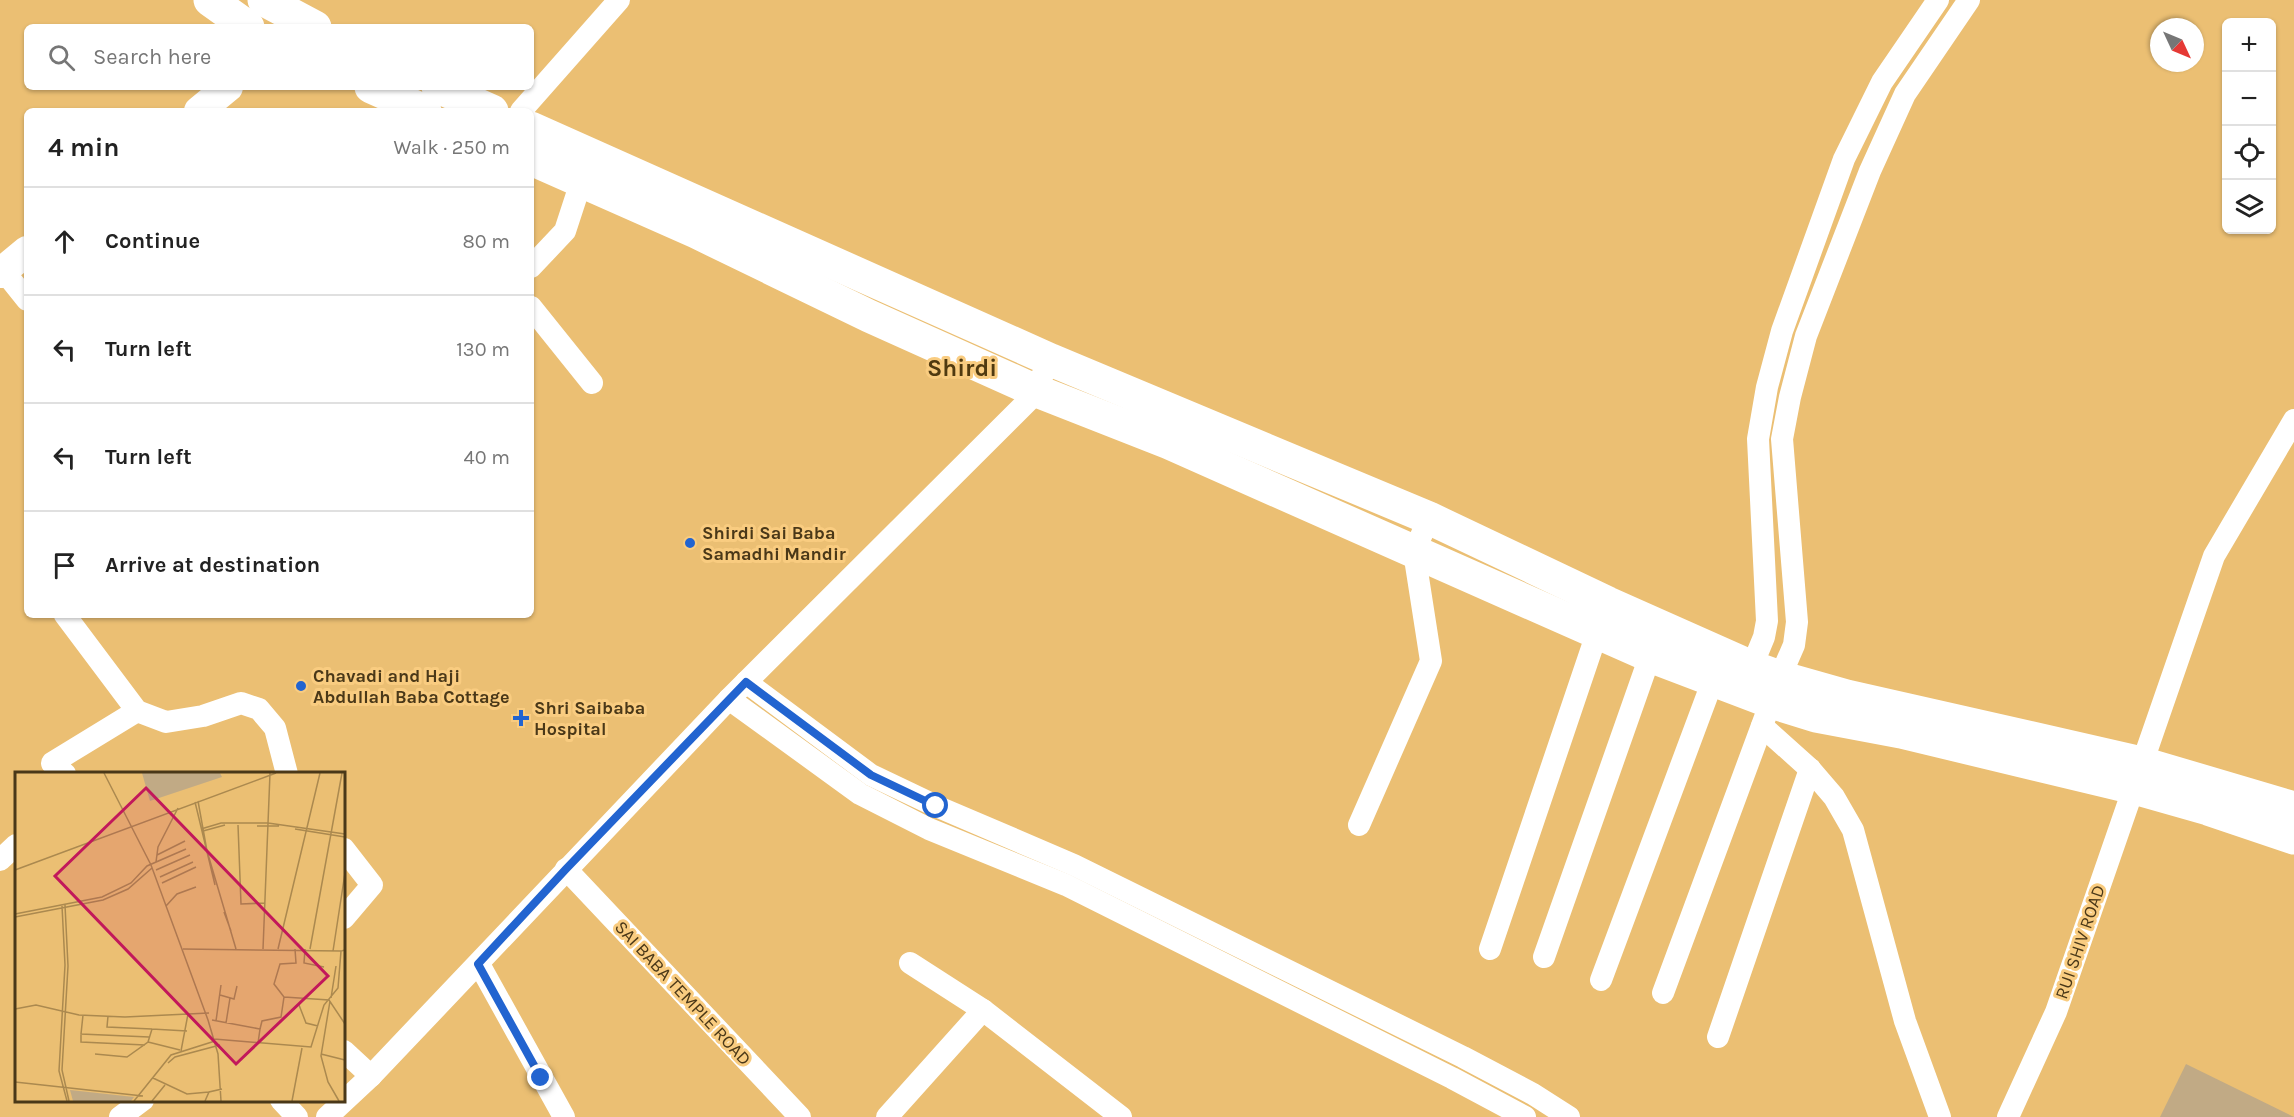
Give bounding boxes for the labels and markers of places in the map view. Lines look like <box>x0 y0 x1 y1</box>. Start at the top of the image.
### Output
place label: Shirdi Sai Baba Samadhi Mandir <box>702 522 846 565</box>
marker: Shirdi Sai Baba Samadhi Mandir <box>683 536 697 550</box>
place label: Chavadi and Haji Abdullah Baba Cottage <box>313 665 510 708</box>
marker: Chavadi and Haji Abdullah Baba Cottage <box>294 679 308 693</box>
place label: Shri Saibaba Hospital <box>534 697 645 740</box>
marker: Shri Saibaba Hospital <box>512 709 530 727</box>

